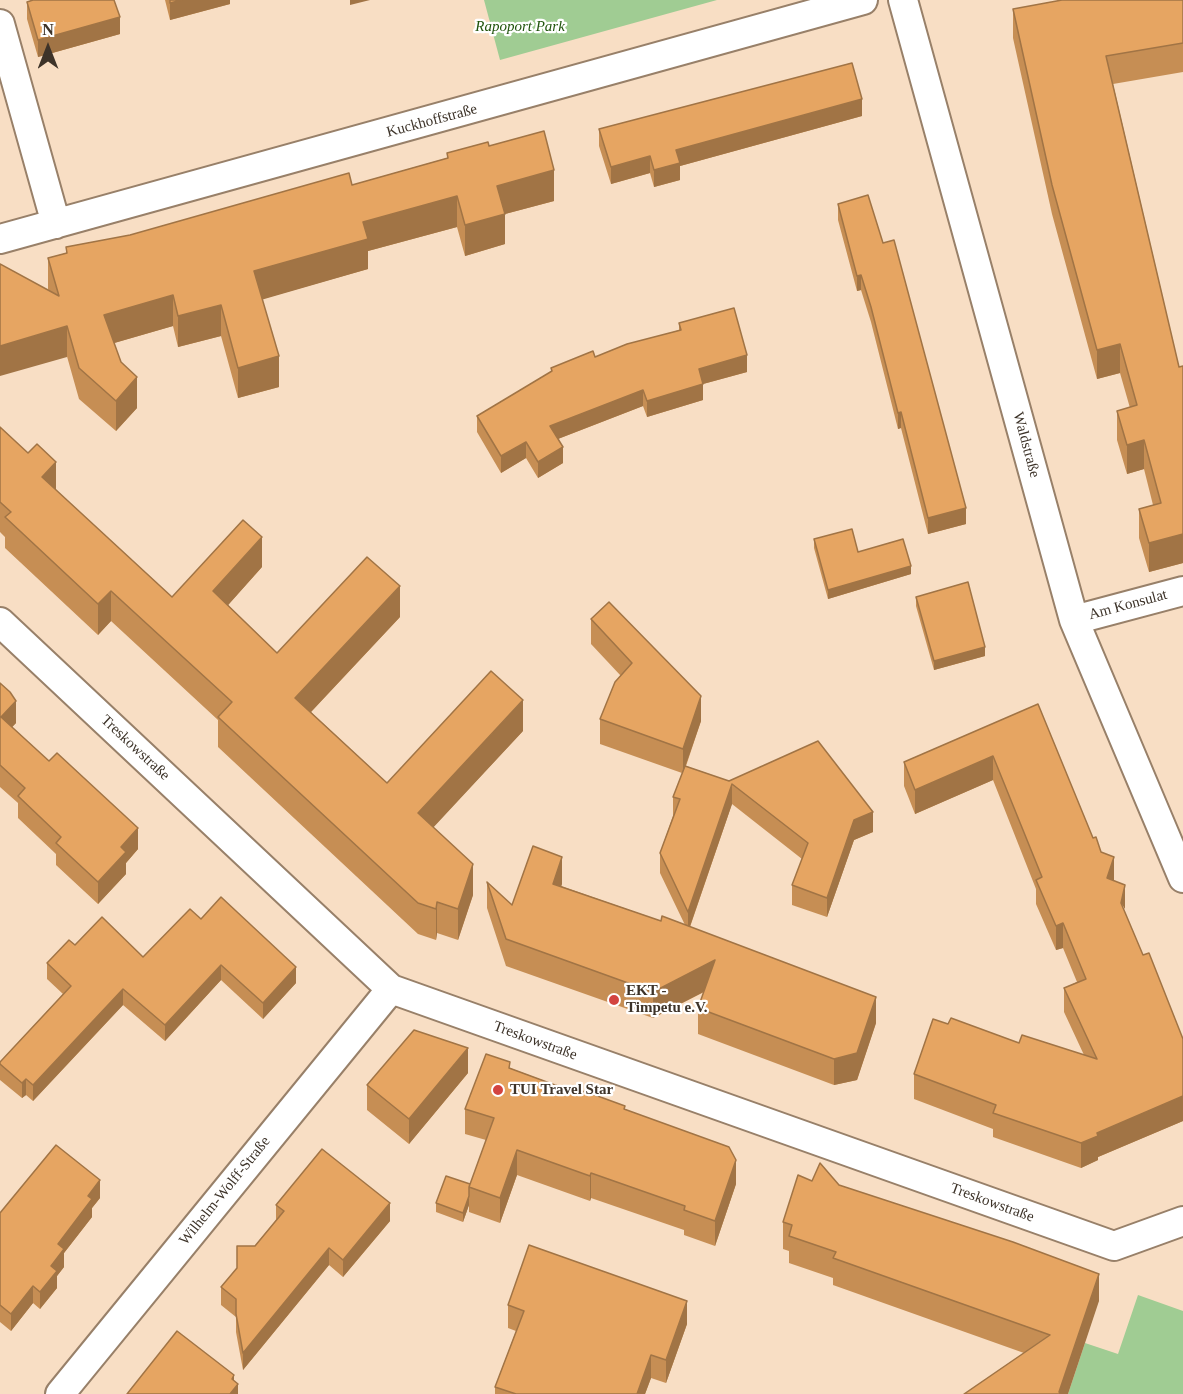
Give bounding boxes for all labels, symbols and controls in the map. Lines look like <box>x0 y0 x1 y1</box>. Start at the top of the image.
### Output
north arrow <box>18 18 78 78</box>
park label: Rapoport Park <box>475 18 565 36</box>
text: N <box>42 21 54 38</box>
street label: Kuckhoffstraße <box>385 100 479 142</box>
street label: Waldstraße <box>1009 410 1043 480</box>
street label: Am Konsulat <box>1087 586 1169 624</box>
street label: Treskowstraße <box>97 711 173 785</box>
place label: EKT - Timpetu e.V. <box>626 982 708 1017</box>
marker: EKT - Timpetu e.V. <box>607 993 621 1007</box>
street label: Treskowstraße <box>491 1018 579 1064</box>
place label: TUI Travel Star <box>510 1081 613 1099</box>
marker: TUI Travel Star <box>491 1083 505 1097</box>
street label: Wilhelm-Wolff-Straße <box>176 1133 274 1249</box>
street label: Treskowstraße <box>948 1180 1036 1226</box>

